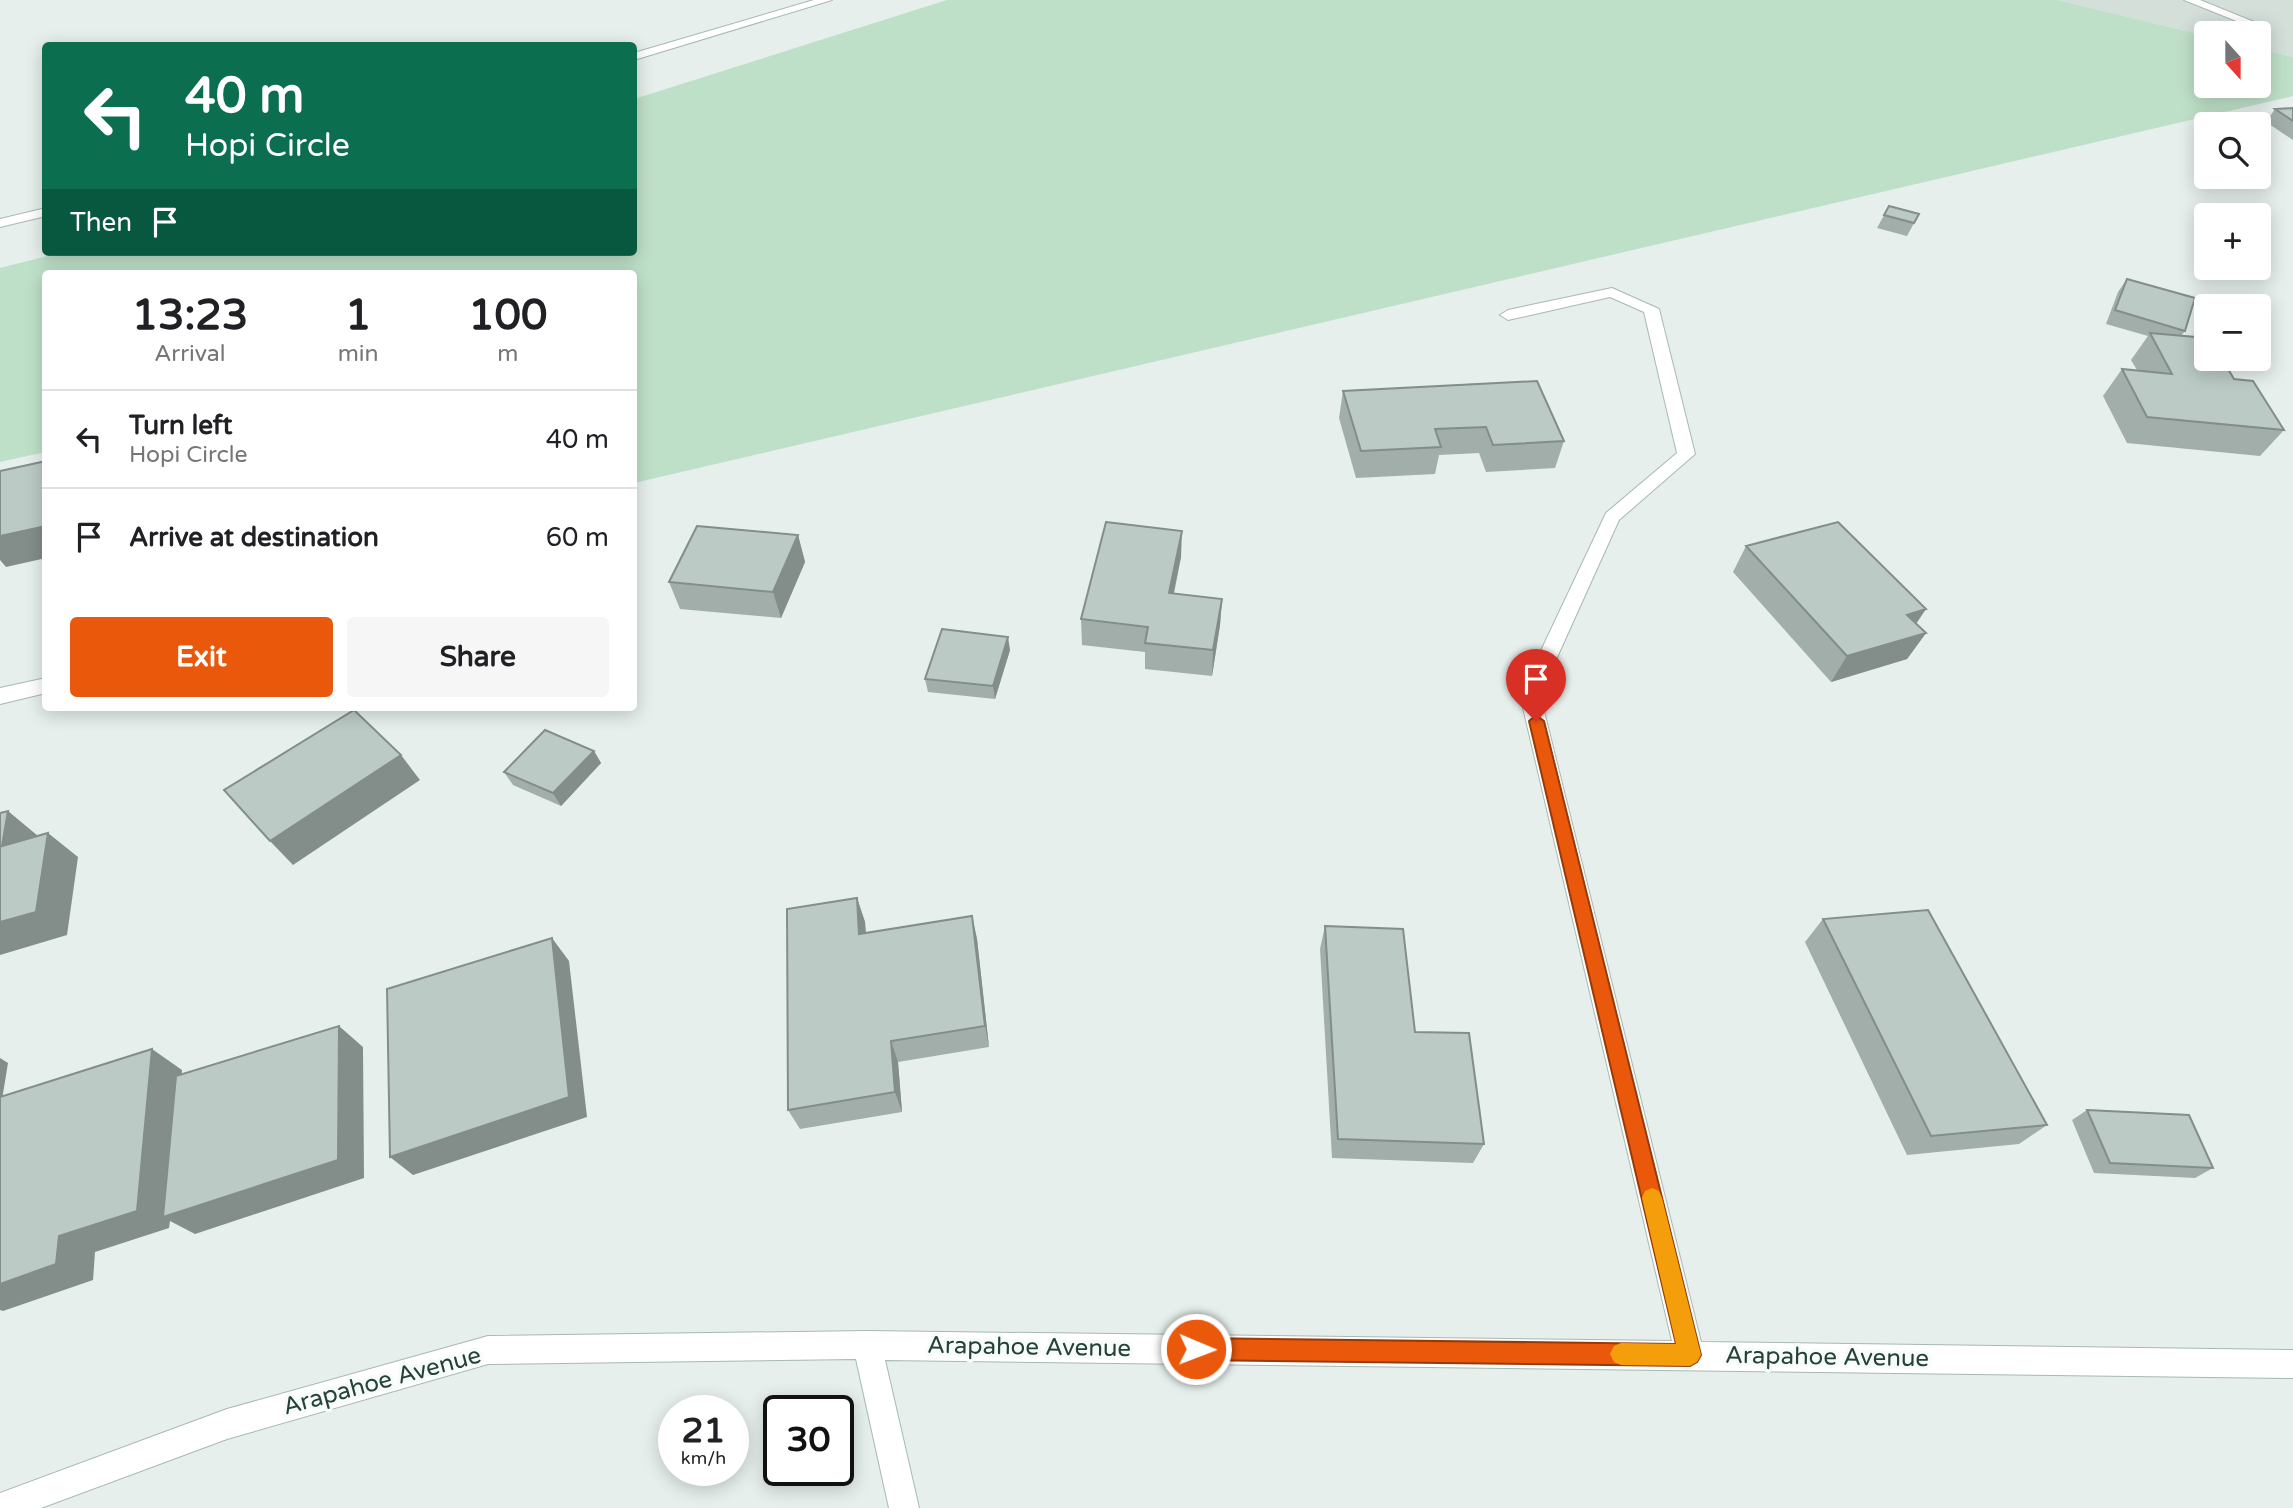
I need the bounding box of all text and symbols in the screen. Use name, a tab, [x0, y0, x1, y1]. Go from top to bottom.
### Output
north arrow	[2194, 21, 2272, 98]
map controls	[2194, 21, 2271, 371]
text: 40 m	[185, 67, 304, 126]
icon: left	[70, 70, 161, 161]
button: search	[2194, 112, 2271, 189]
text: Hopi Circle	[185, 127, 350, 165]
icon: arrive	[146, 203, 184, 241]
button: +	[2194, 203, 2271, 280]
text: Then	[70, 207, 132, 238]
text: 13:23	[132, 290, 248, 341]
text: 1	[345, 290, 371, 341]
text: 100	[468, 290, 547, 341]
button: −	[2194, 294, 2271, 371]
text: Arrival	[154, 340, 225, 368]
text: min	[338, 340, 379, 368]
text: m	[497, 340, 518, 368]
text: Turn left	[129, 410, 232, 441]
icon: left	[70, 420, 108, 458]
text: 40 m	[546, 424, 609, 455]
text: Hopi Circle	[129, 441, 247, 469]
icon: arrive	[70, 518, 108, 556]
text: Arrive at destination	[129, 522, 379, 553]
text: 60 m	[546, 522, 609, 553]
button: Exit	[70, 617, 333, 697]
button: Share	[347, 617, 609, 697]
pin	[1506, 649, 1566, 721]
icon: arrive	[1517, 660, 1555, 698]
position arrow	[1159, 1312, 1233, 1386]
street label: Arapahoe Avenue	[927, 1331, 1131, 1363]
street label: Arapahoe Avenue	[280, 1341, 484, 1421]
street label: Arapahoe Avenue	[1725, 1341, 1929, 1373]
speed limit sign: 30	[763, 1395, 854, 1486]
text: 21	[682, 1410, 725, 1452]
text: km/h	[681, 1447, 726, 1469]

